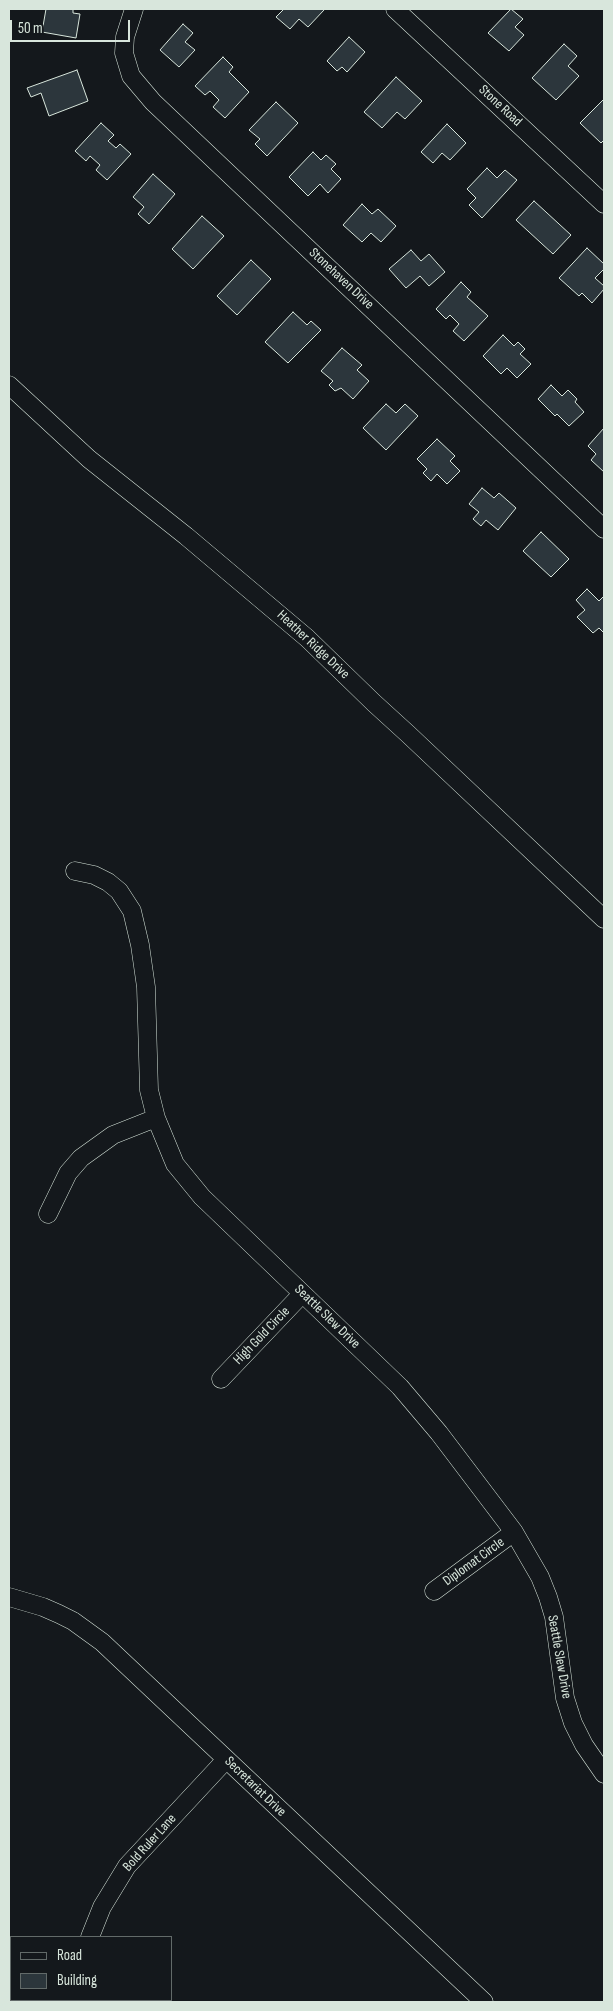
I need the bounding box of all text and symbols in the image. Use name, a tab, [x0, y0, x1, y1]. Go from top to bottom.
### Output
scale bar	[12, 10, 132, 42]
text: 50 m	[18, 19, 43, 38]
street label: Stone Road	[475, 82, 525, 130]
street label: Stonehaven Drive	[305, 245, 377, 313]
street label: Heather Ridge Drive	[273, 607, 353, 683]
street label: Seattle Slew Drive	[291, 1282, 363, 1352]
street label: High Gold Circle	[230, 1304, 294, 1368]
street label: Diplomat Circle	[440, 1534, 508, 1590]
street label: Seattle Slew Drive	[543, 1614, 575, 1700]
street label: Secretariat Drive	[221, 1754, 289, 1820]
street label: Bold Ruler Lane	[120, 1811, 180, 1875]
legend	[10, 1936, 172, 2001]
text: Road	[57, 1946, 82, 1965]
text: Building	[57, 1971, 97, 1990]

